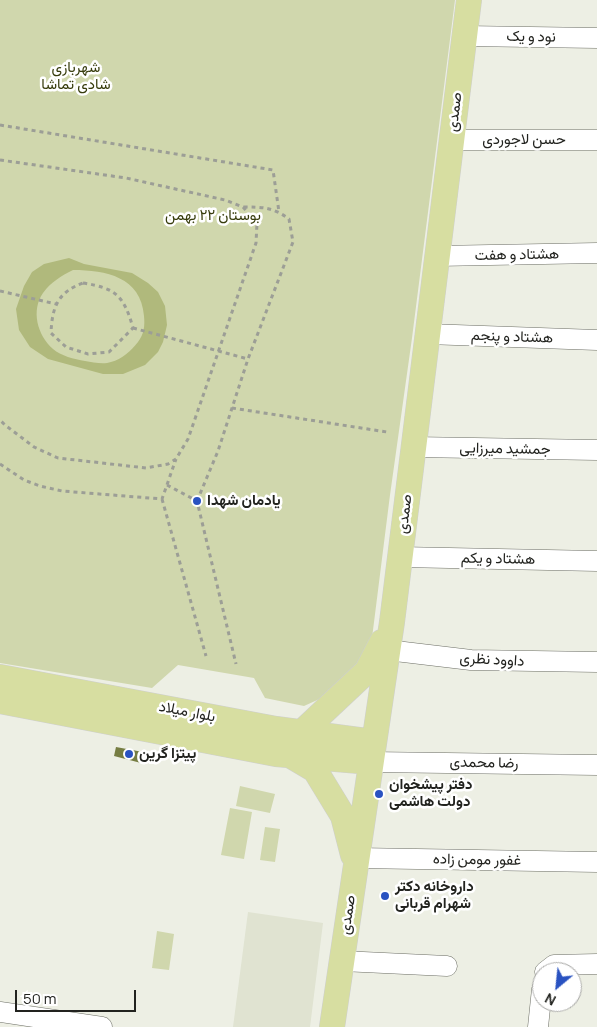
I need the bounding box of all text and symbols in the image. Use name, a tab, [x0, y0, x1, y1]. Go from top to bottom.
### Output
street label: نود و یک	[506, 28, 556, 46]
park label: شهربازی شادی تماشا	[41, 59, 111, 94]
street label: صمدی	[444, 91, 466, 133]
street label: حسن لاجوردی	[482, 131, 566, 149]
park label: بوستان ۲۲ بهمن	[165, 207, 261, 225]
street label: هشتاد و هفت	[475, 245, 559, 265]
street label: هشتاد و پنجم	[471, 327, 553, 347]
street label: جمشید میرزایی	[459, 439, 551, 459]
place label: یادمان شهدا	[207, 492, 281, 510]
street label: صمدی	[394, 493, 416, 535]
marker: یادمان شهدا	[191, 495, 203, 507]
street label: هشتاد و یکم	[461, 549, 535, 569]
street label: داوود نظری	[459, 649, 525, 671]
street label: بلوار میلاد	[157, 698, 217, 726]
place label: پیتزا گرین	[139, 745, 196, 763]
marker: پیتزا گرین	[123, 748, 135, 760]
street label: رضا محمدی	[449, 753, 519, 773]
place label: دفتر پیشخوان دولت هاشمی	[389, 776, 473, 811]
marker: دفتر پیشخوان دولت هاشمی	[373, 788, 385, 800]
street label: غفور مومن زاده	[433, 850, 521, 870]
place label: داروخانه دکتر شهرام قربانی	[395, 878, 474, 913]
marker: داروخانه دکتر شهرام قربانی	[379, 890, 391, 902]
street label: صمدی	[336, 894, 360, 936]
north arrow	[532, 962, 582, 1012]
scale bar	[18, 980, 139, 1012]
text: 50 m	[23, 988, 57, 1009]
text: N	[541, 989, 559, 1011]

